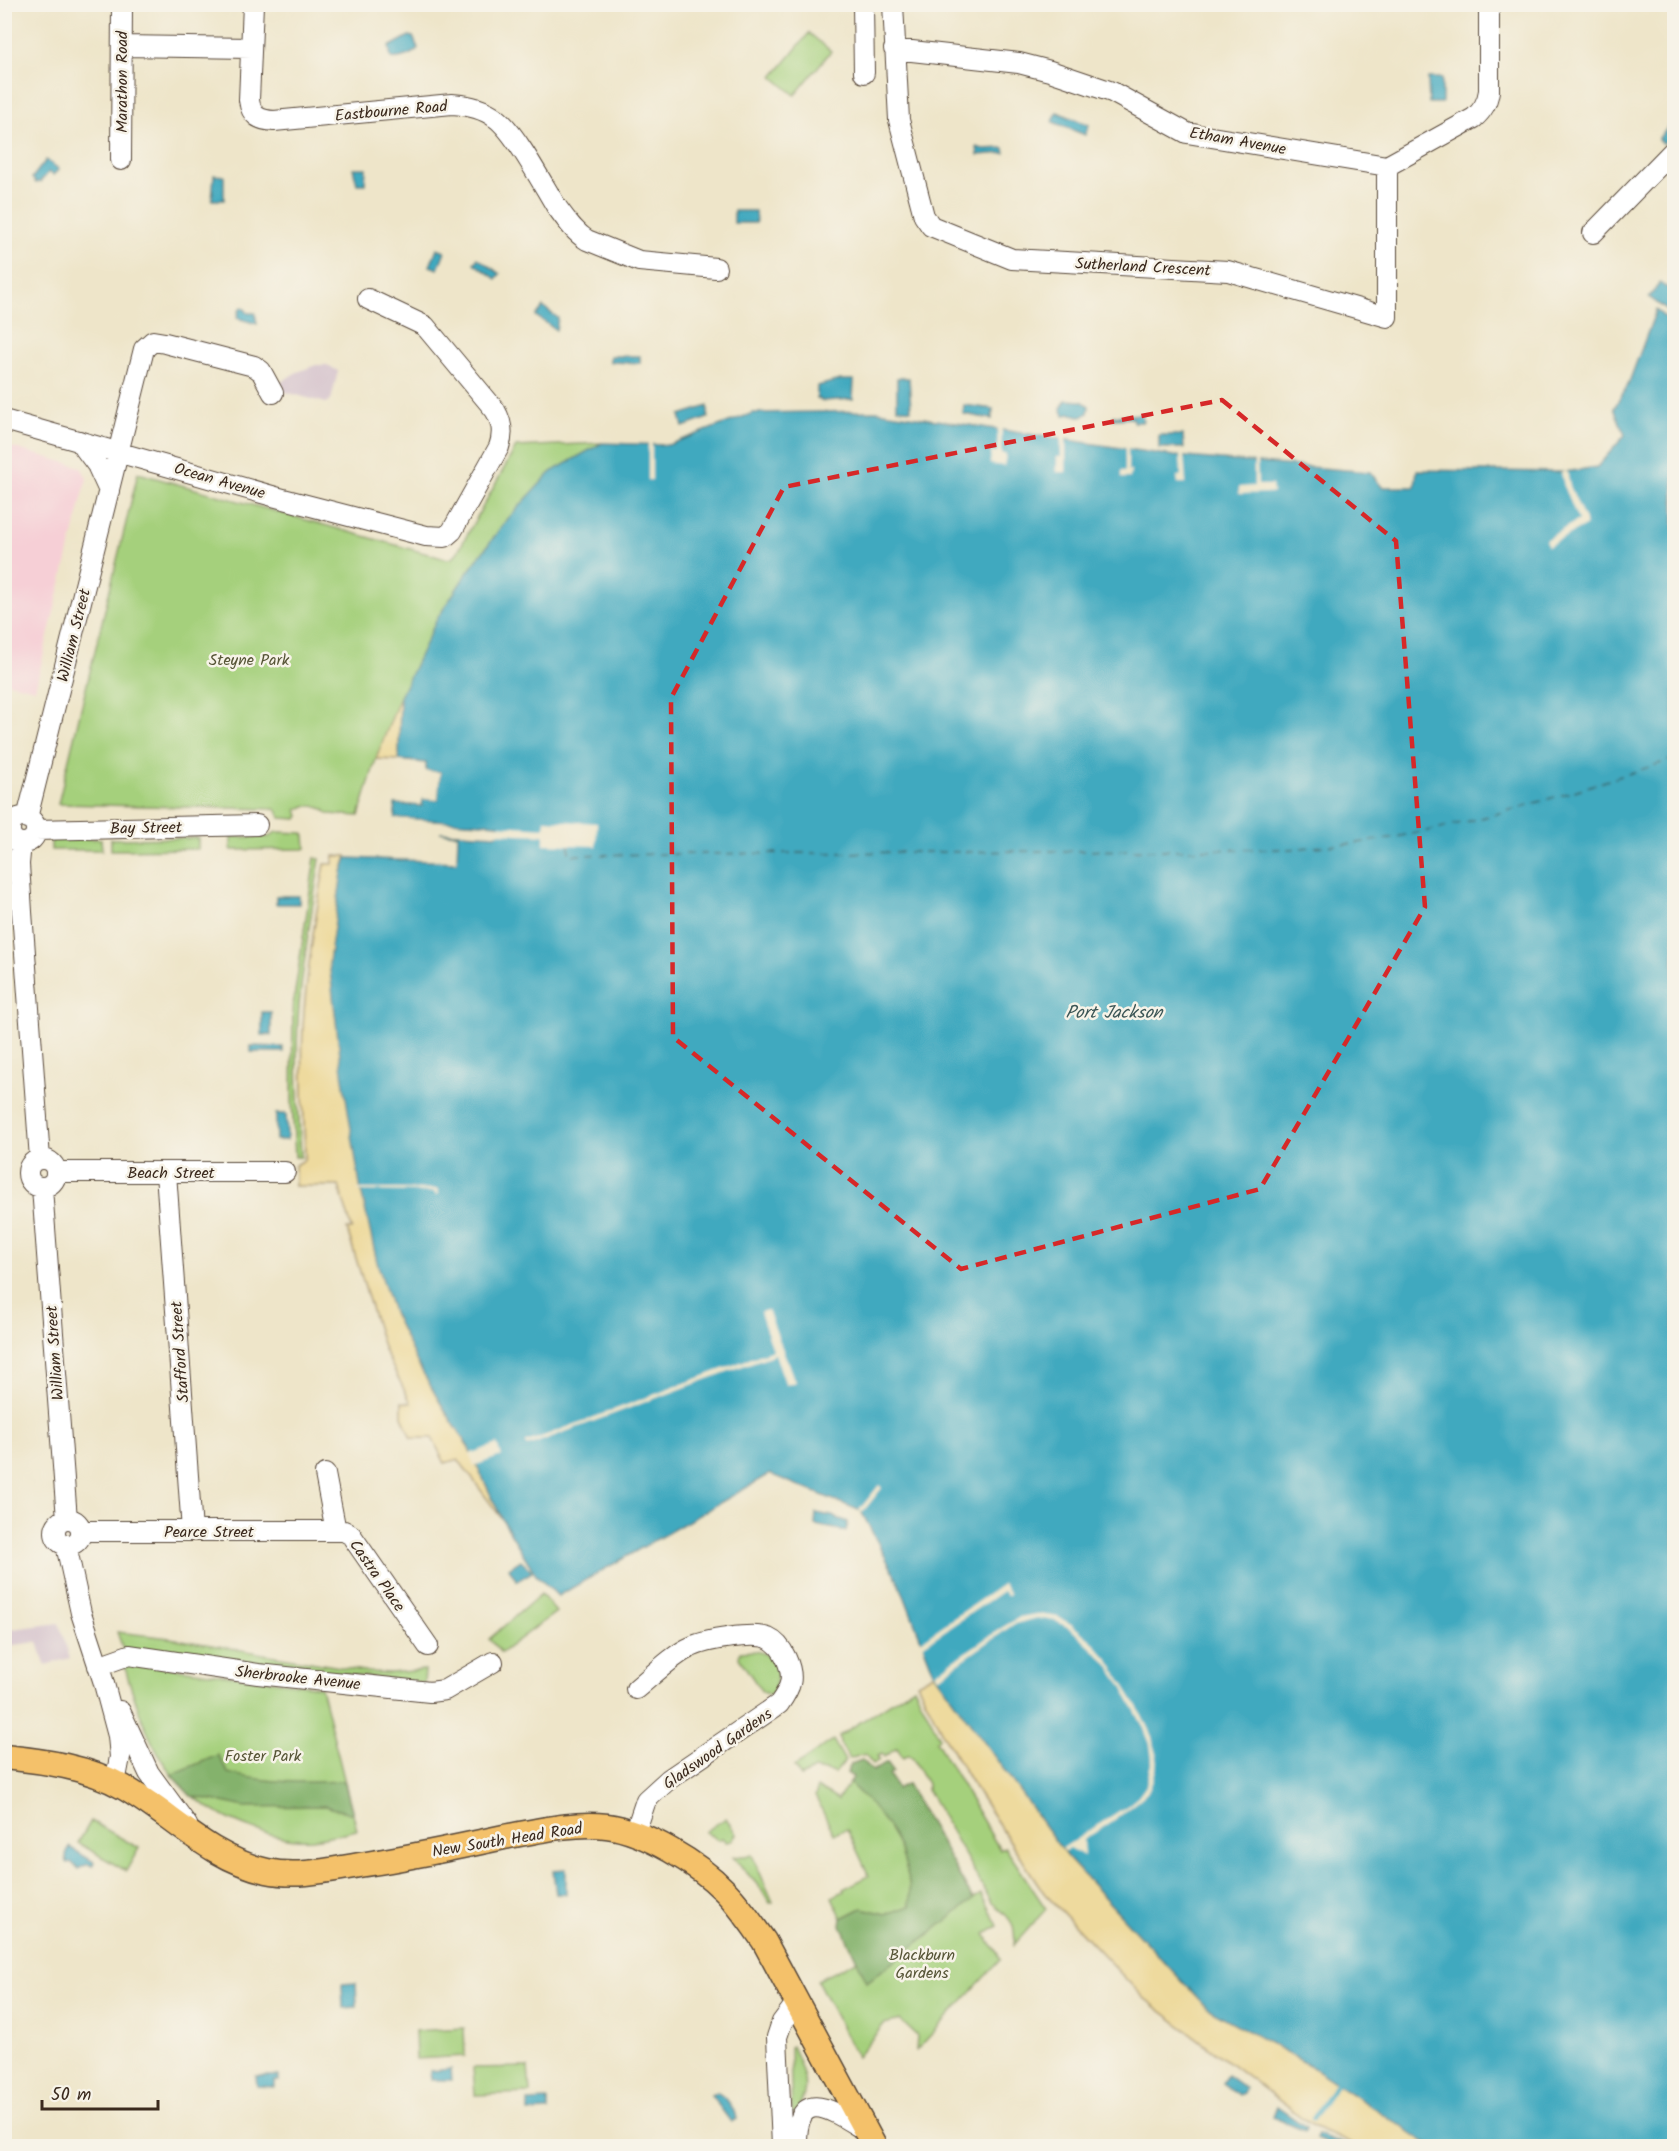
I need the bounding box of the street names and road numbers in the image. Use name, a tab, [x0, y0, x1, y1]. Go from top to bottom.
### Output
street label: Marathon Road	[110, 30, 135, 133]
street label: Eastbourne Road	[334, 94, 449, 129]
street label: Etham Avenue	[1187, 121, 1288, 162]
street label: Sutherland Crescent	[1074, 251, 1212, 284]
street label: Ocean Avenue	[171, 457, 268, 506]
street label: William Street	[51, 585, 98, 685]
street label: Bay Street	[110, 815, 183, 842]
street label: Beach Street	[127, 1161, 216, 1186]
street label: Stafford Street	[164, 1299, 197, 1404]
street label: William Street	[40, 1304, 71, 1401]
street label: Pearce Street	[164, 1520, 255, 1545]
street label: Castra Place	[343, 1534, 411, 1617]
street label: Sherbrooke Avenue	[234, 1659, 362, 1698]
street label: Gladswood Gardens	[658, 1702, 778, 1796]
street label: New South Head Road	[430, 1816, 585, 1865]

